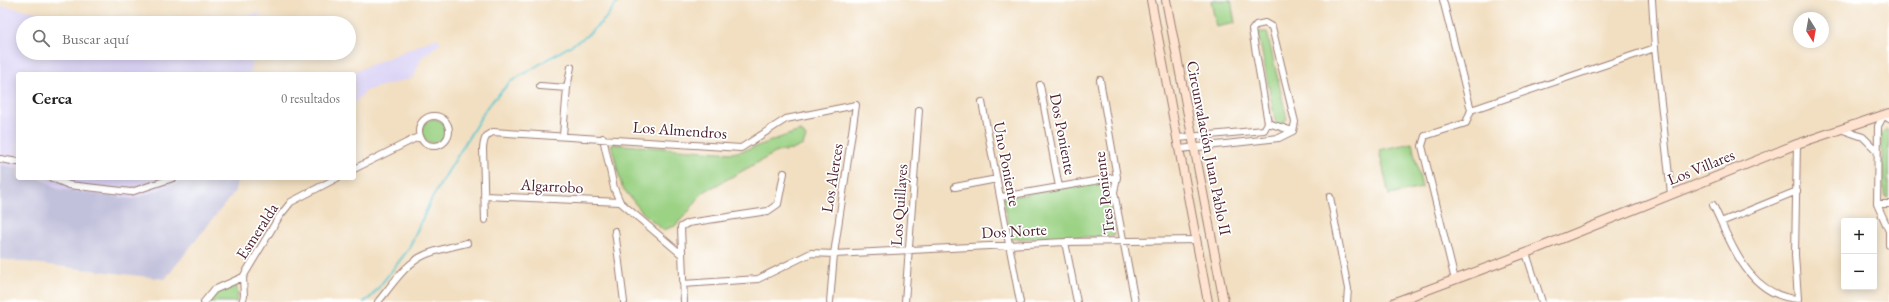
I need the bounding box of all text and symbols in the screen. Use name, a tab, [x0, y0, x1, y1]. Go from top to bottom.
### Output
north arrow	[1793, 12, 1829, 48]
search box	[16, 16, 356, 60]
icon: search	[30, 27, 52, 49]
text: Buscar aquí	[62, 29, 129, 48]
street label: Circunvalación Juan Pablo II	[1182, 59, 1236, 238]
text: Cerca	[32, 87, 72, 109]
text: 0 resultados	[281, 90, 340, 107]
street label: Dos Poniente	[1045, 91, 1081, 177]
street label: Los Almendros	[632, 116, 728, 144]
street label: Uno Poniente	[989, 120, 1025, 208]
street label: Los Alerces	[816, 142, 848, 214]
street label: Los Villares	[1664, 144, 1738, 190]
street label: Tres Poniente	[1088, 150, 1120, 236]
street label: Los Quillayes	[886, 163, 912, 247]
street label: Algarrobo	[519, 174, 584, 198]
street label: Esmeralda	[231, 198, 283, 263]
map controls	[1841, 218, 1877, 290]
button: +	[1841, 218, 1877, 254]
street label: Dos Norte	[981, 219, 1047, 243]
button: −	[1841, 254, 1877, 290]

